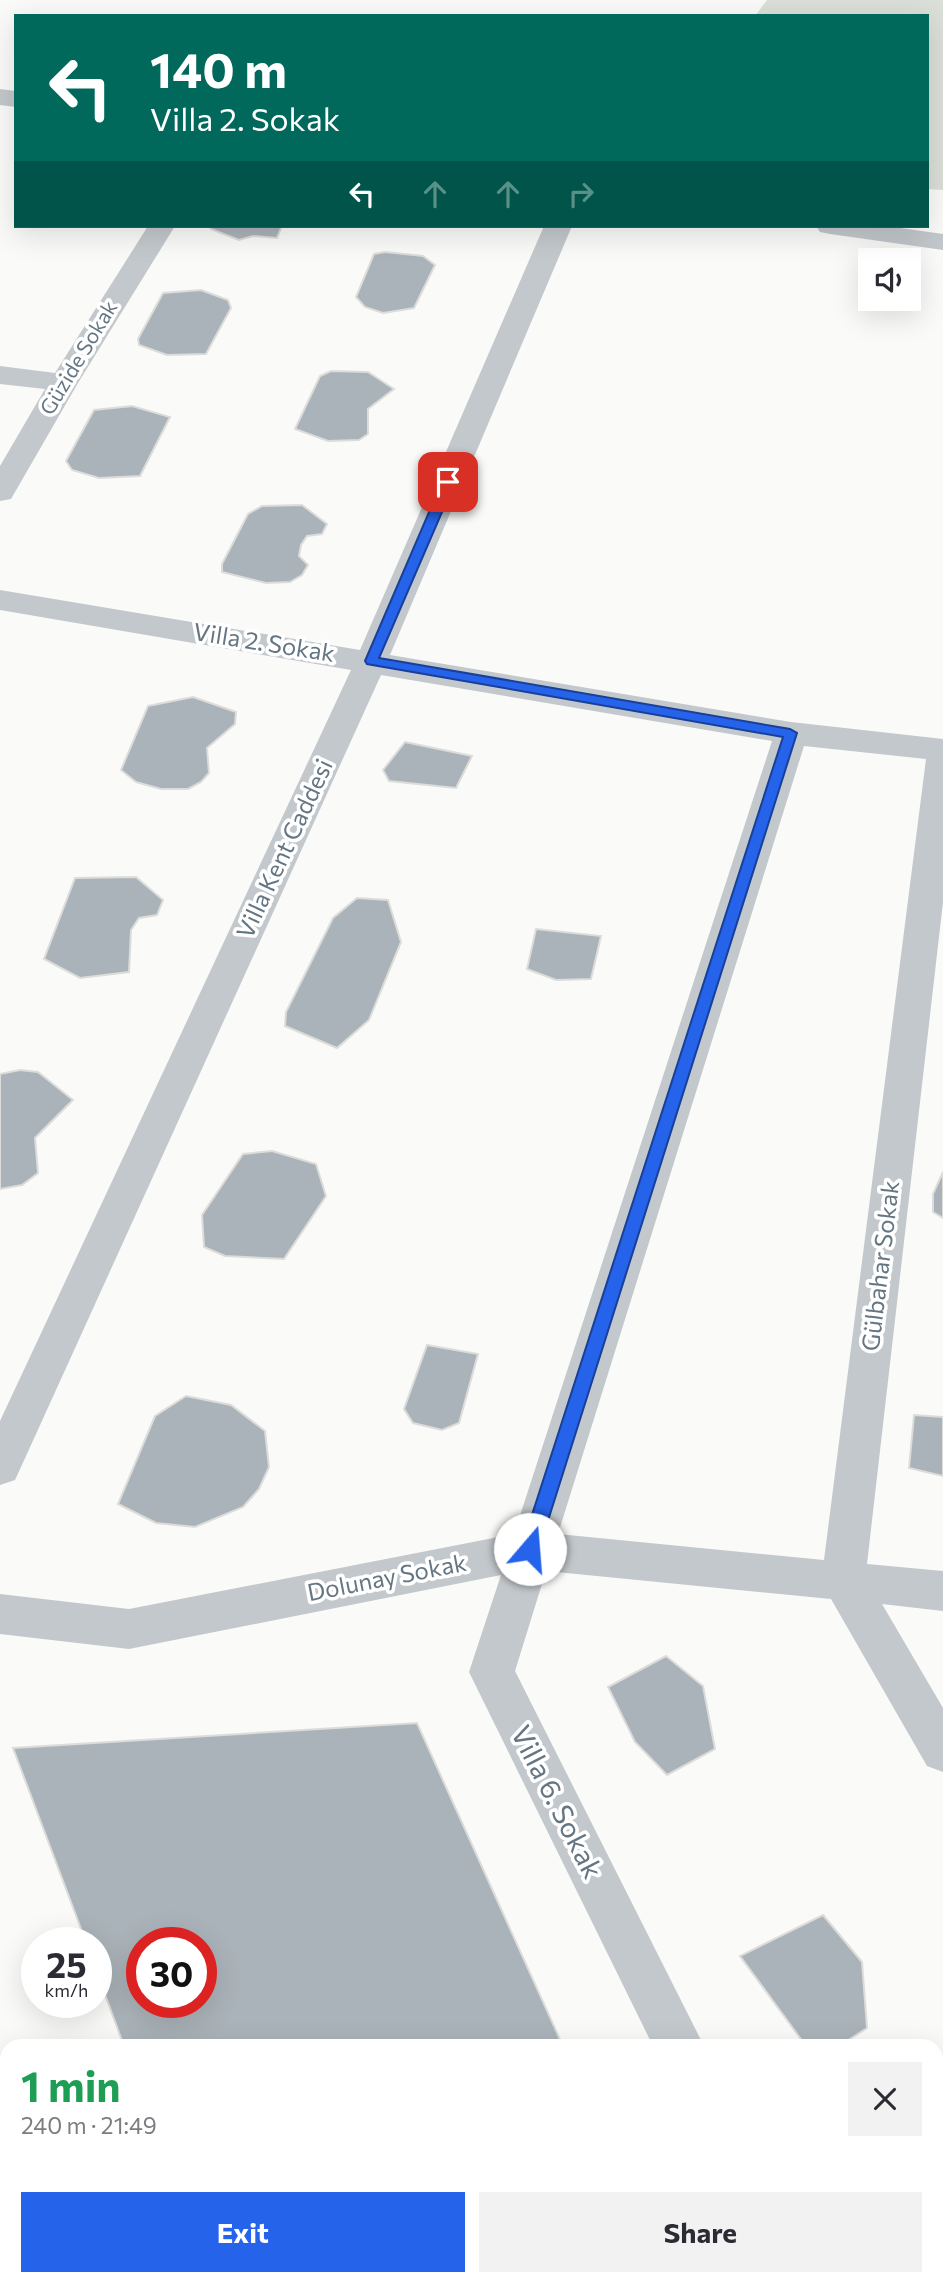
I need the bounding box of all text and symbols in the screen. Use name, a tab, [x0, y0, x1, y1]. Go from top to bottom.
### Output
text: 140 m	[150, 38, 287, 98]
icon: left	[35, 42, 126, 133]
text: Villa 2. Sokak	[150, 98, 340, 138]
icon: left	[343, 175, 381, 213]
icon: ahead	[416, 175, 454, 213]
icon: ahead	[489, 175, 527, 213]
icon: right	[562, 175, 600, 213]
map controls	[858, 248, 921, 311]
button: sound	[858, 248, 921, 311]
street label: Güzide Sokak	[34, 296, 122, 419]
pin	[418, 452, 478, 512]
icon: arrive	[429, 463, 467, 501]
street label: Villa 2. Sokak	[192, 616, 337, 667]
street label: Villa Kent Caddesi	[229, 754, 338, 943]
street label: Gülbahar Sokak	[855, 1179, 904, 1353]
position arrow	[493, 1512, 567, 1586]
street label: Dolunay Sokak	[305, 1547, 469, 1606]
street label: Villa 6. Sokak	[505, 1719, 611, 1884]
speed limit sign: 30	[126, 1927, 217, 2018]
text: 25	[46, 1942, 87, 1985]
text: km/h	[45, 1979, 88, 2001]
text: 1 min	[21, 2059, 121, 2111]
button: close	[848, 2062, 922, 2136]
text: 240 m · 21:49	[21, 2111, 157, 2139]
button: Exit	[21, 2192, 465, 2272]
button: Share	[479, 2192, 922, 2272]

